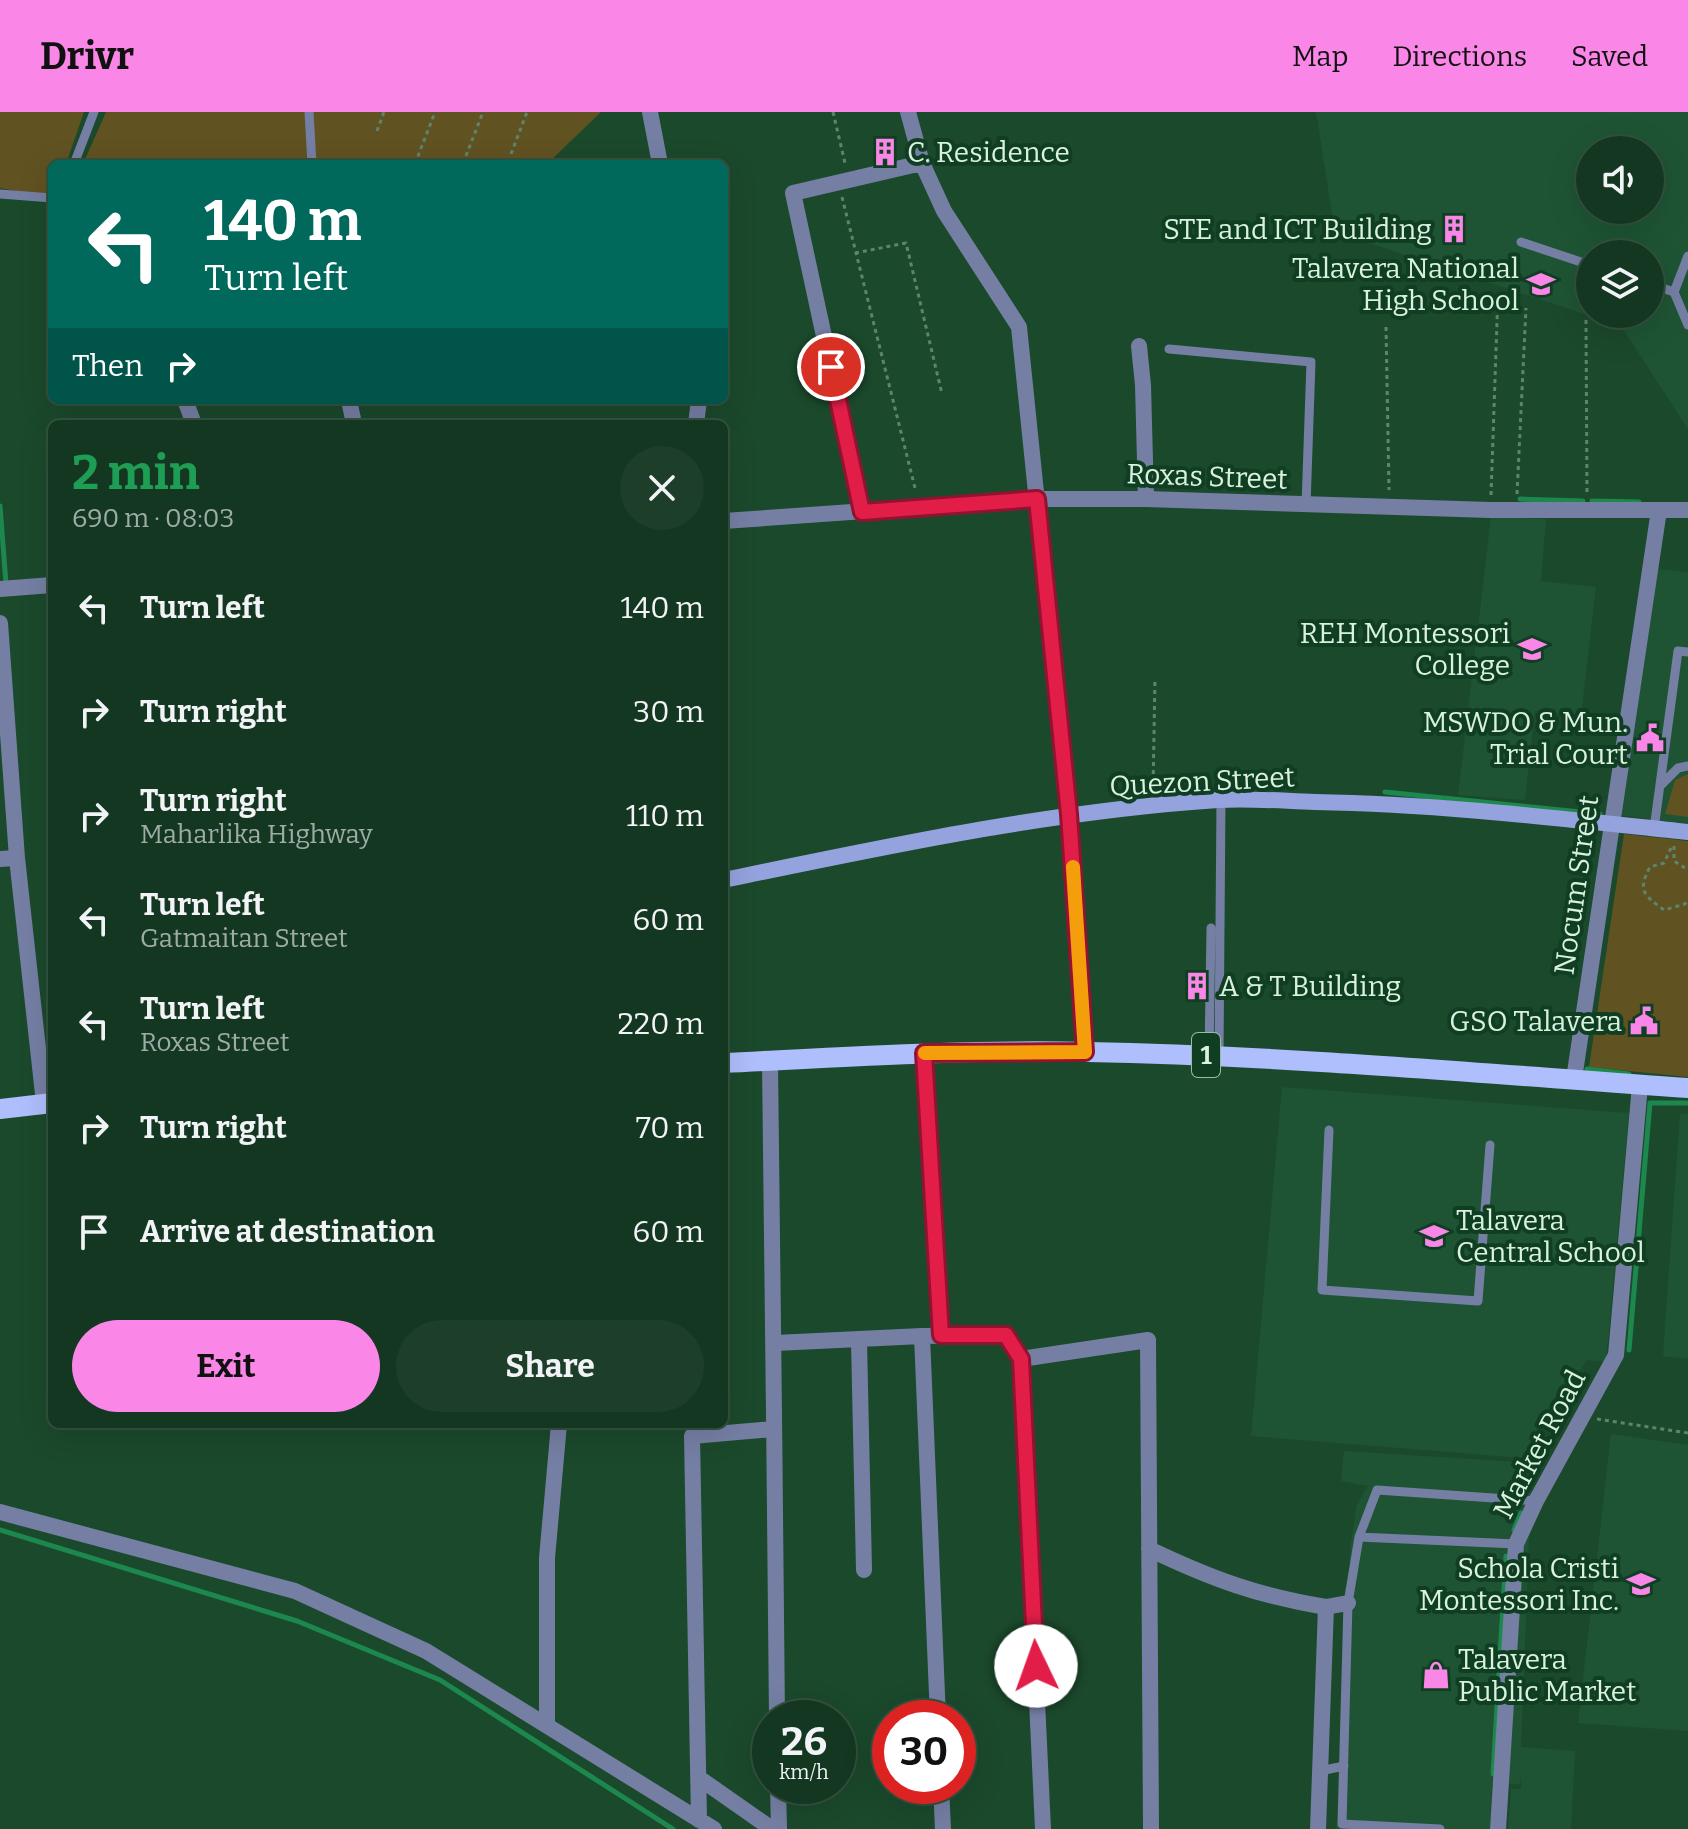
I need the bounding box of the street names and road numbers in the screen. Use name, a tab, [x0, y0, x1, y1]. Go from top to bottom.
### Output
street label: Roxas Street	[1126, 457, 1288, 496]
street label: Quezon Street	[1109, 760, 1295, 803]
street label: Nocum Street	[1548, 793, 1605, 977]
road number: 1	[1192, 1033, 1220, 1077]
street label: Market Road	[1487, 1364, 1592, 1524]

